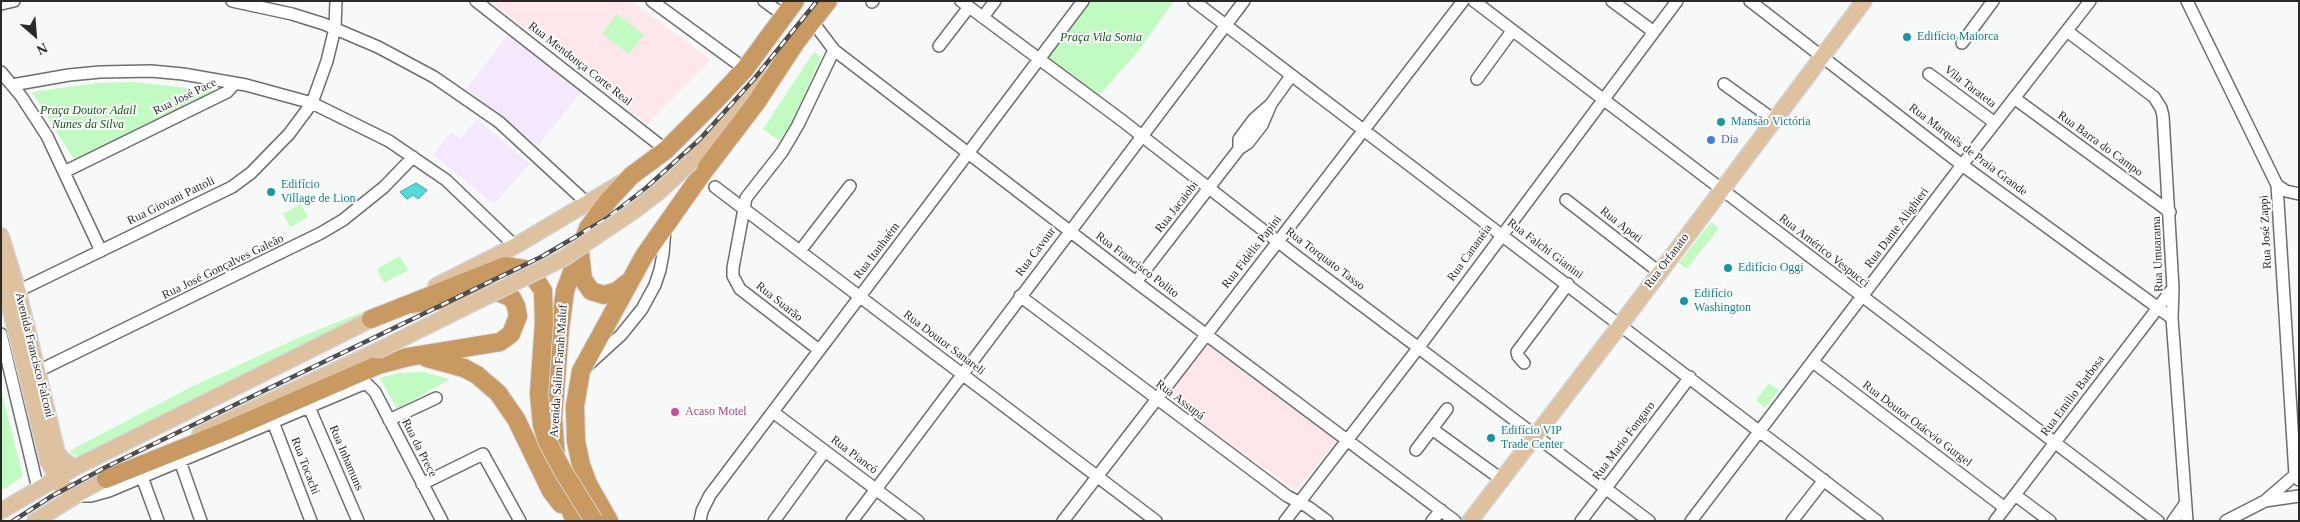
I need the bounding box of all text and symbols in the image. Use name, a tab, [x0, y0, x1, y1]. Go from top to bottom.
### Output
north arrow	[10, 10, 60, 60]
street label: Rua Mendonça Corte Real	[525, 19, 635, 109]
place label: Edifício Maiorca	[1917, 30, 1999, 44]
park label: Praça Vila Sonia	[1060, 31, 1142, 45]
marker: Edifício Maiorca	[1901, 31, 1913, 43]
text: N	[34, 40, 50, 58]
street label: Vila Tarateta	[1941, 63, 1999, 111]
street label: Rua José Pace	[151, 75, 219, 119]
street label: Rua Marquês de Praia Grande	[1906, 101, 2030, 199]
park label: Praça Doutor Adail Nunes da Silva	[40, 104, 136, 132]
street label: Rua Barra do Campo	[2055, 108, 2145, 180]
place label: Mansão Victória	[1731, 115, 1811, 129]
marker: Mansão Victória	[1715, 116, 1727, 128]
place label: Dia	[1721, 133, 1738, 147]
marker: Dia	[1705, 134, 1717, 146]
street label: Rua Giovani Pattoli	[125, 174, 217, 228]
place label: Edifício Village de Lion	[281, 178, 356, 206]
street label: Rua Jacaiobi	[1152, 178, 1202, 236]
street label: Rua Dante Alighieri	[1862, 185, 1932, 271]
marker: Edifício Village de Lion	[265, 186, 277, 198]
street label: Rua José Zappi	[2257, 195, 2275, 269]
street label: Rua Apoti	[1597, 204, 1645, 246]
street label: Rua Américo Vespucci	[1776, 211, 1872, 291]
street label: Rua Fidélis Papini	[1219, 213, 1285, 291]
street label: Rua Falchi Gianini	[1504, 216, 1586, 282]
street label: Rua Umuarama	[2149, 216, 2167, 292]
street label: Rua Itanhaém	[851, 220, 903, 282]
street label: Rua Cananéia	[1444, 222, 1496, 284]
street label: Rua Torquato Tasso	[1282, 224, 1368, 294]
street label: Rua Cavour	[1013, 225, 1059, 279]
street label: Rua Francisco Polito	[1092, 229, 1182, 301]
street label: Rua José Gonçalves Galeão	[160, 231, 286, 303]
street label: Rua Orfanato	[1642, 231, 1692, 291]
place label: Edifício Oggi	[1738, 261, 1804, 275]
marker: Edifício Oggi	[1722, 262, 1734, 274]
street label: Rua Suarão	[753, 279, 805, 325]
place label: Edifício Washington	[1694, 287, 1751, 315]
street label: Avenida Francisco Falconi	[11, 291, 57, 419]
marker: Edifício Washington	[1678, 295, 1690, 307]
street label: Avenida Salim Farah Maluf	[547, 304, 571, 438]
street label: Rua Doutor Sanareli	[900, 308, 988, 378]
street label: Rua Emilio Barbosa	[2038, 353, 2108, 439]
street label: Rua Assupá	[1153, 377, 1207, 423]
street label: Rua Doutor Otácvio Gurgel	[1859, 378, 1975, 470]
street label: Rua Mario Fongaro	[1590, 399, 1658, 483]
place label: Acaso Motel	[685, 405, 747, 419]
marker: Acaso Motel	[669, 406, 681, 418]
street label: Rua da Prece	[398, 417, 440, 479]
street label: Rua Inhamuns	[326, 423, 366, 493]
place label: Edifício VIP Trade Center	[1501, 424, 1564, 452]
marker: Edifício VIP Trade Center	[1485, 432, 1497, 444]
street label: Rua Piancó	[828, 433, 880, 477]
street label: Rua Tocachi	[288, 435, 322, 497]

